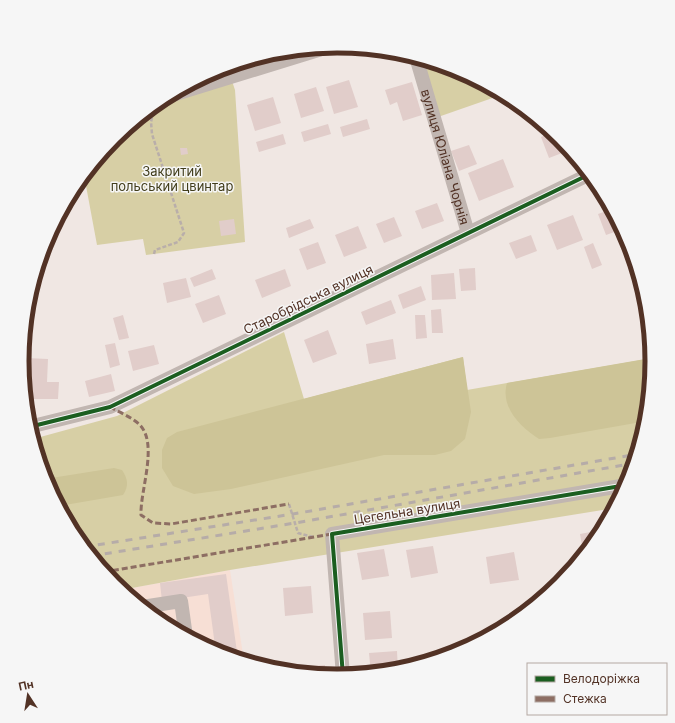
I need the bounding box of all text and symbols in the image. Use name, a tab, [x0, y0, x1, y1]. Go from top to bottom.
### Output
street label: вулиця Юліана Чорнія	[418, 87, 473, 226]
park label: Закритий польський цвинтар	[111, 163, 233, 194]
street label: Старобрідська вулиця	[240, 261, 376, 337]
street label: Цегельна вулиця	[353, 495, 461, 527]
legend	[527, 663, 667, 715]
text: Велодоріжка	[563, 671, 640, 686]
north arrow	[8, 675, 48, 715]
text: Пн	[17, 677, 35, 694]
text: Стежка	[563, 691, 607, 706]

